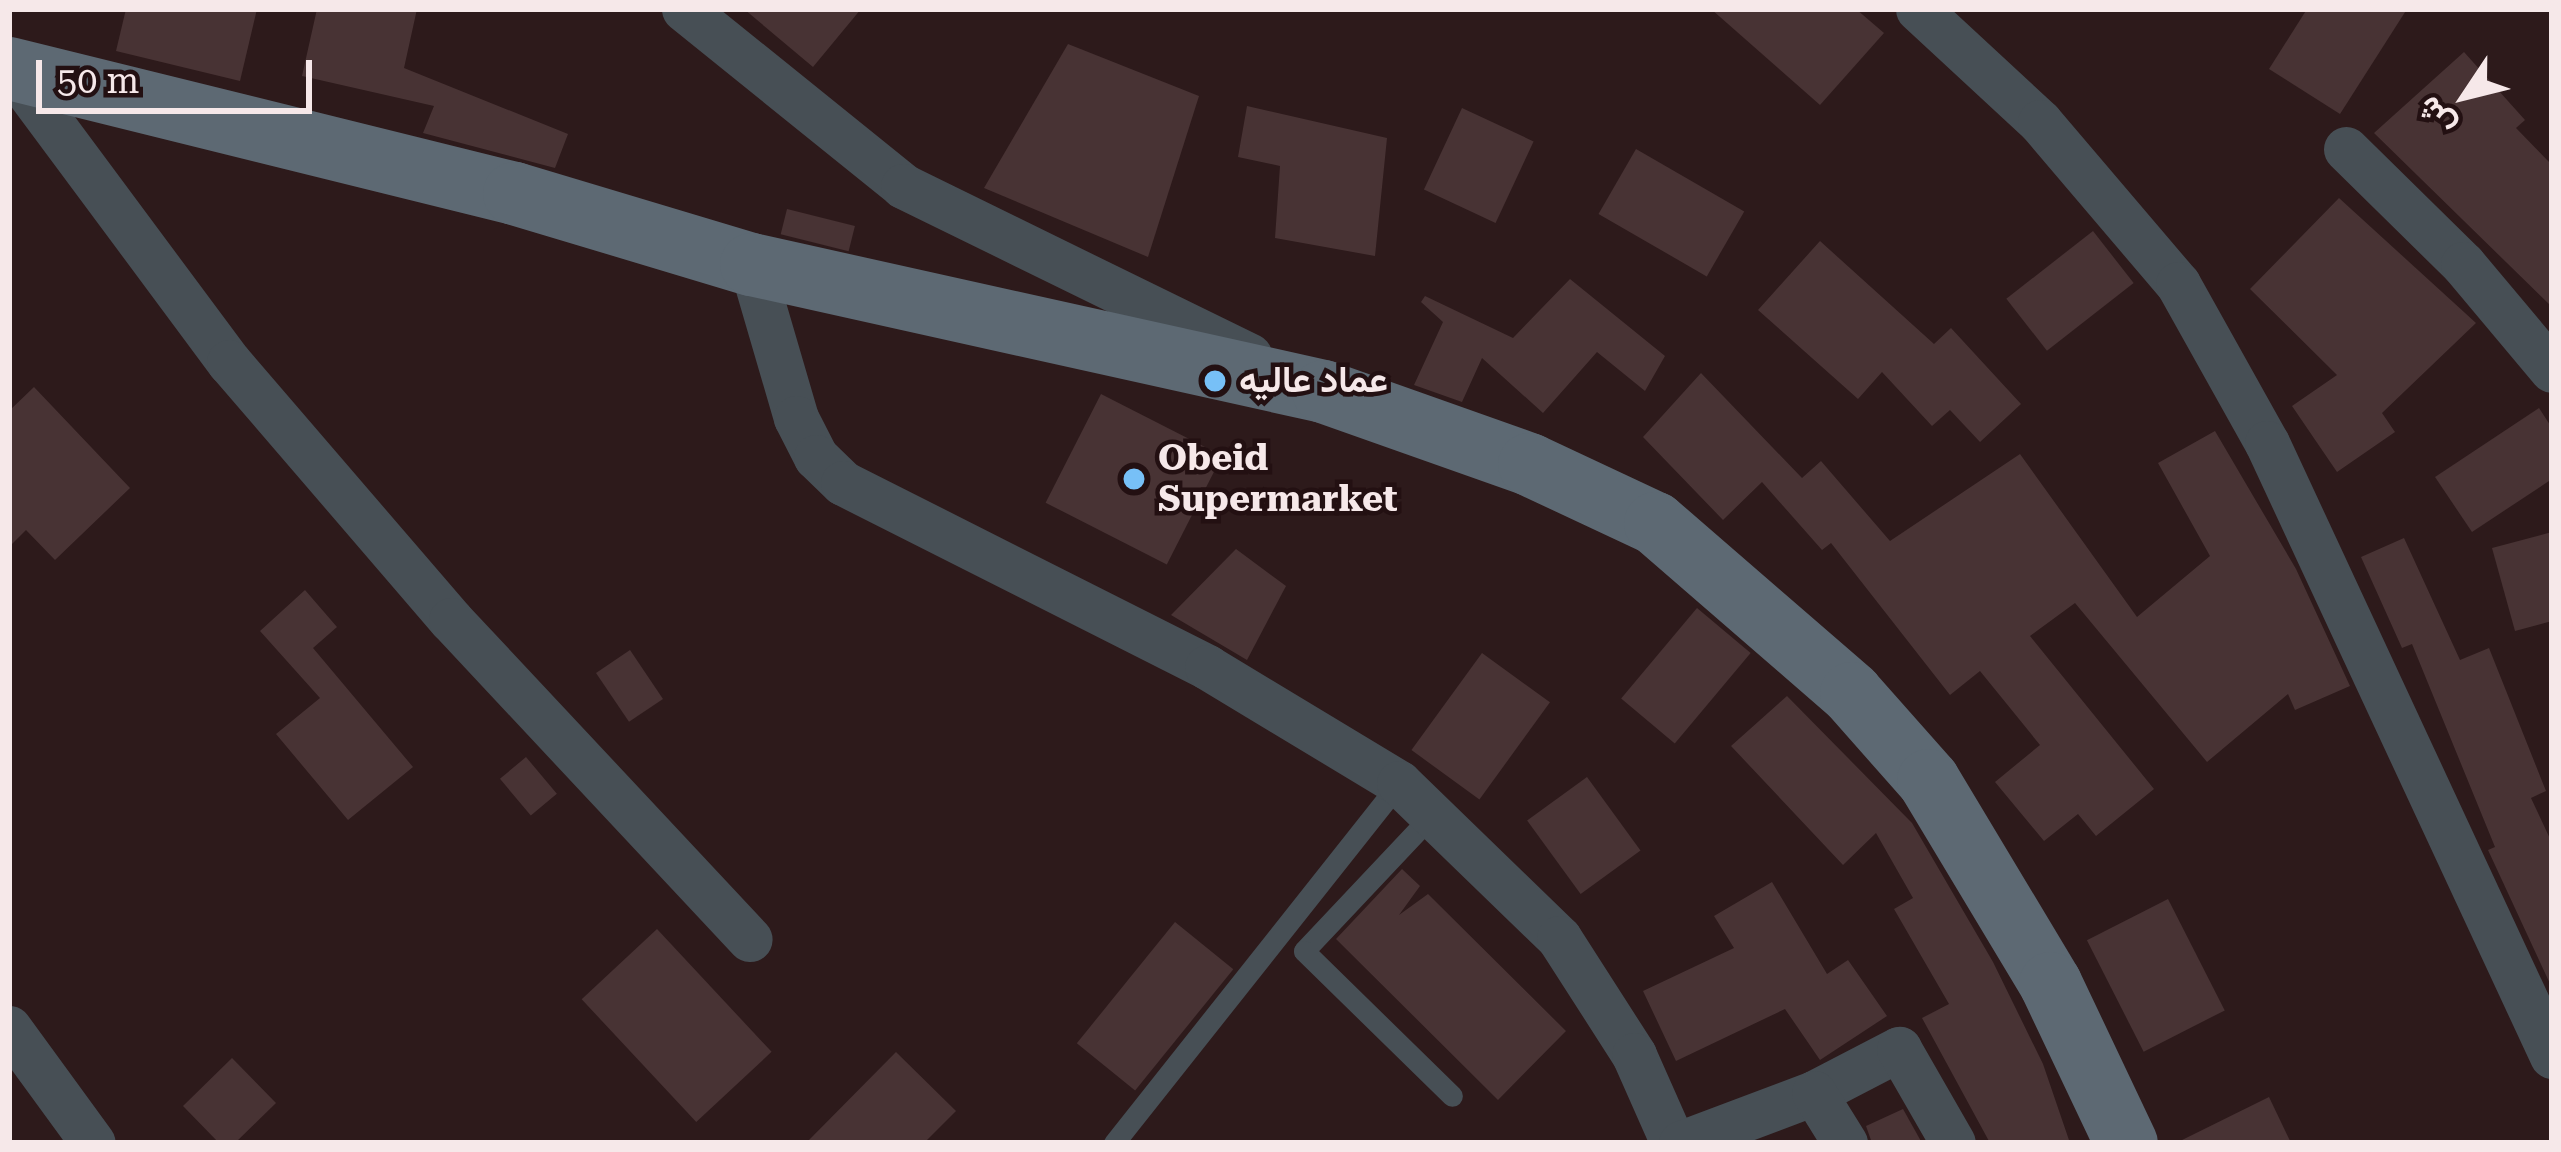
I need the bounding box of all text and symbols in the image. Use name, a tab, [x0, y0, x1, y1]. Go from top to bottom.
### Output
scale bar	[42, 36, 318, 110]
north arrow	[2405, 36, 2525, 156]
text: 50 m	[57, 60, 139, 102]
text: ش	[2408, 90, 2462, 144]
place label: عماد عاليه	[1239, 359, 1388, 403]
marker: عماد عاليه	[1202, 368, 1228, 394]
place label: Obeid Supermarket	[1158, 436, 1398, 521]
marker: Obeid Supermarket	[1121, 466, 1147, 492]

